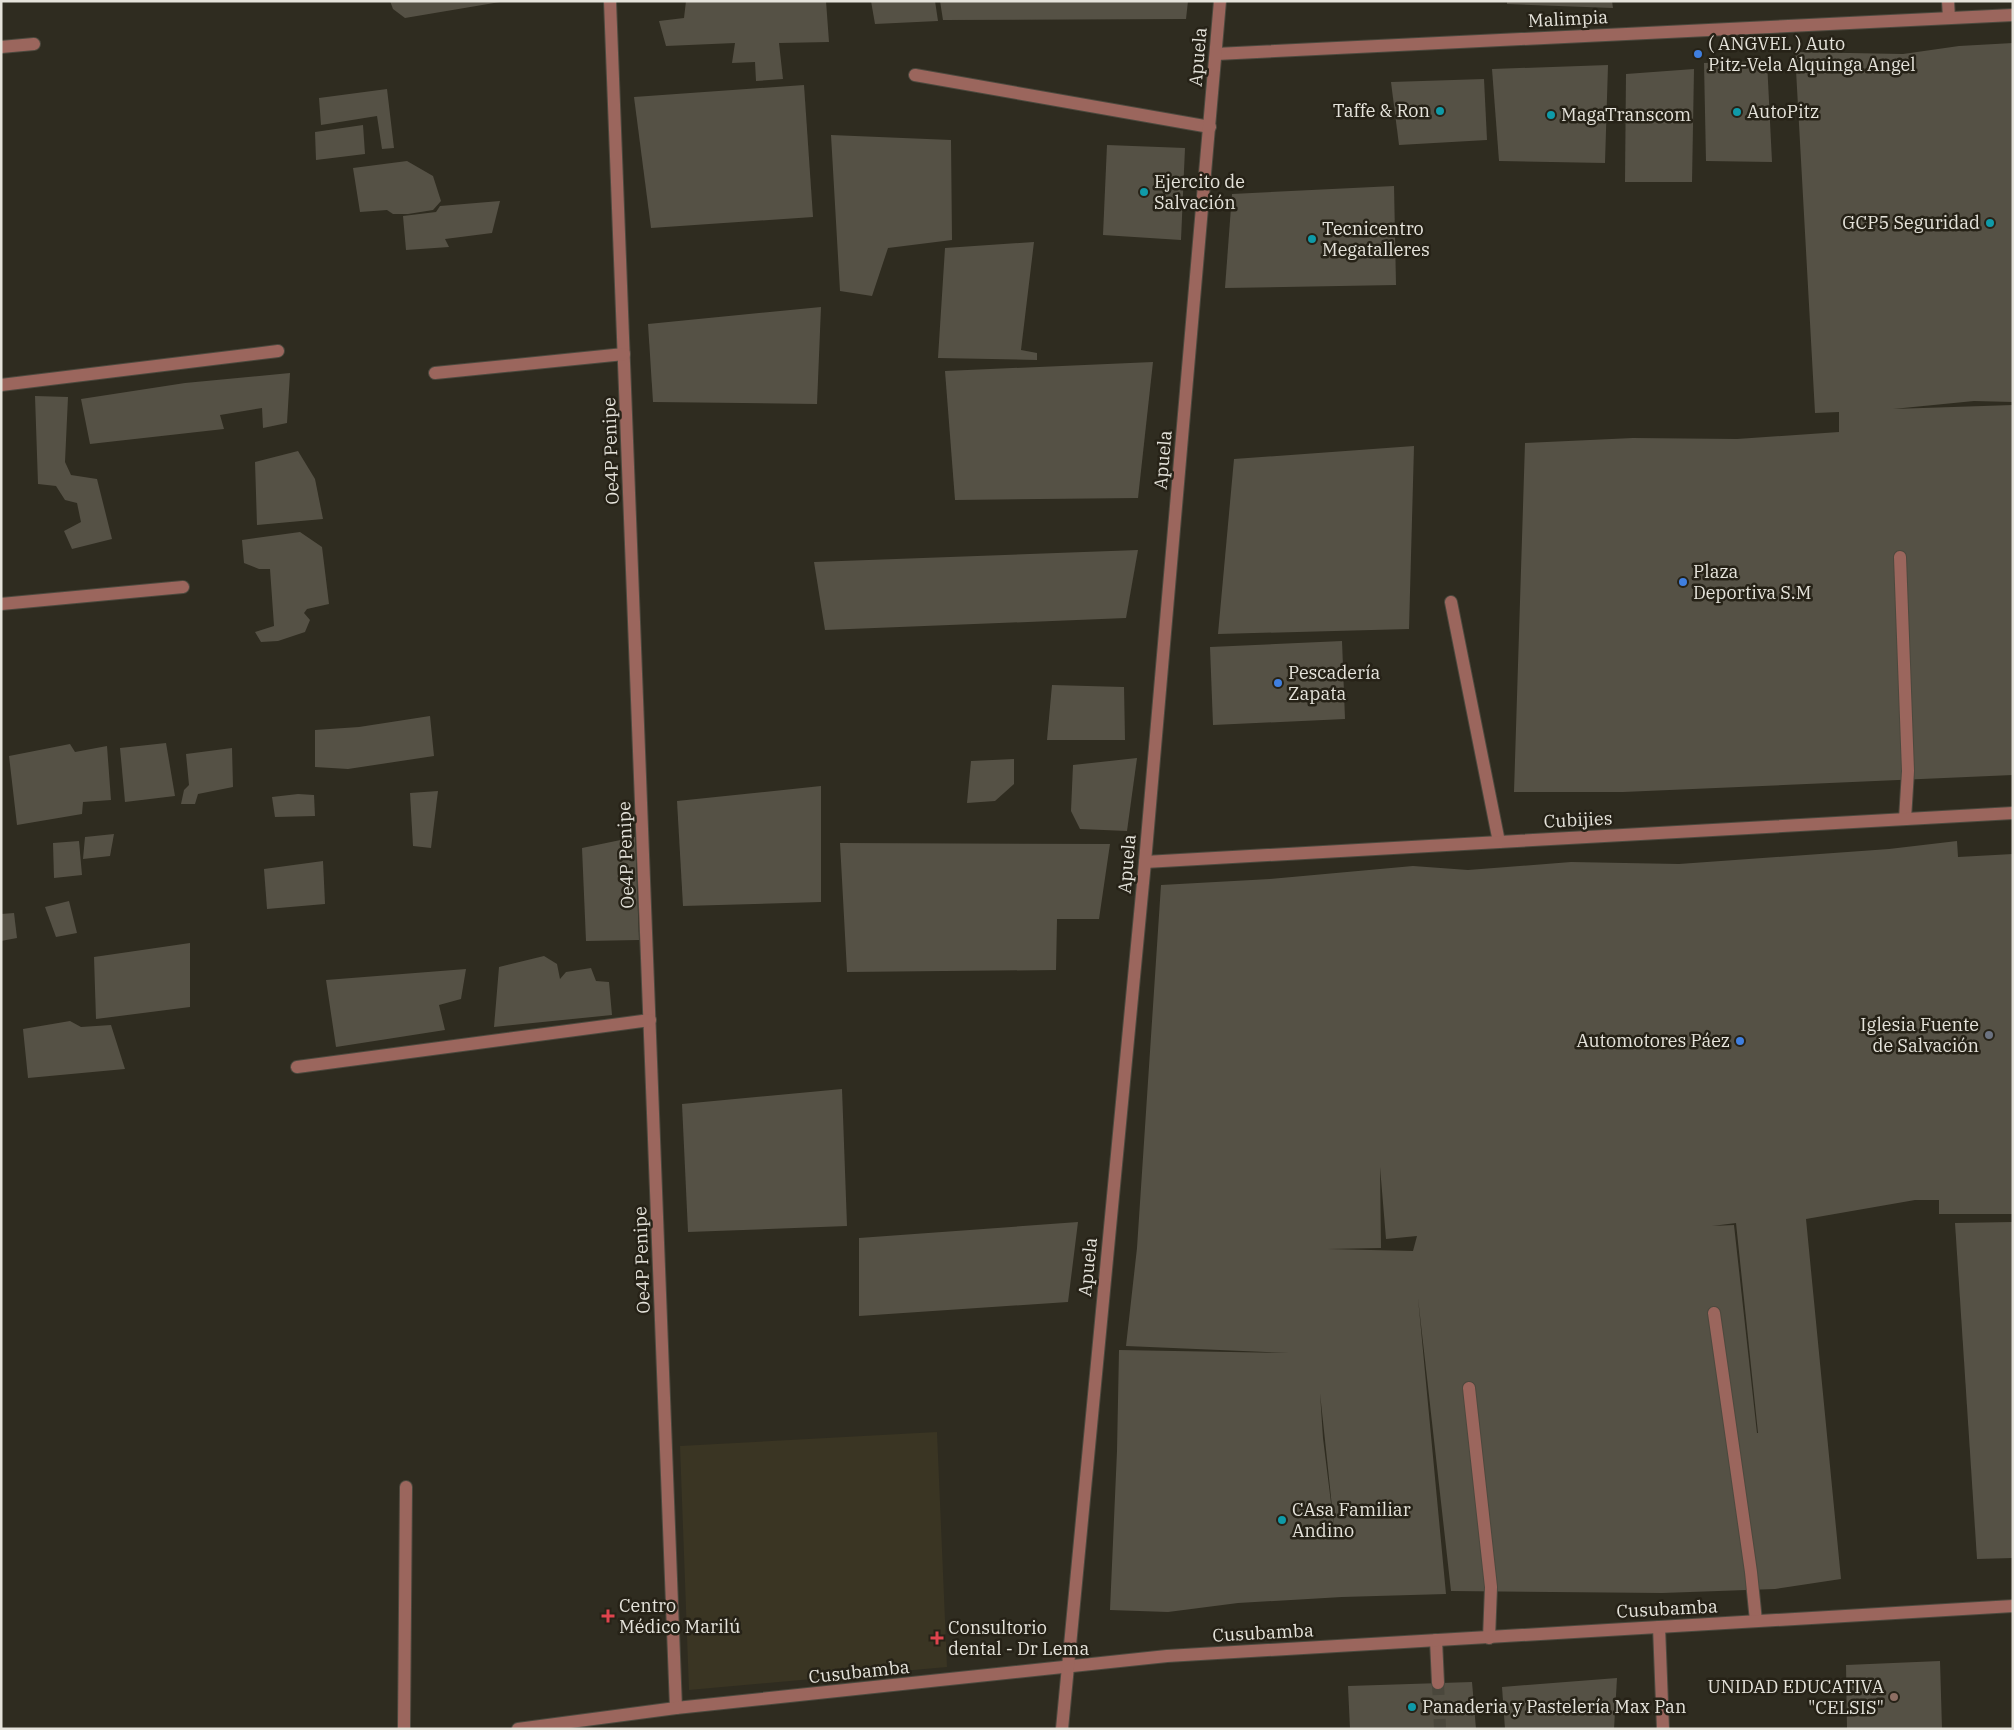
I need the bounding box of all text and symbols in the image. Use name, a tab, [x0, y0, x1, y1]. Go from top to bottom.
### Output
street label: Malimpia	[1527, 5, 1609, 32]
street label: Apuela	[1183, 26, 1212, 87]
place label: ( ANGVEL ) Auto Pitz-Vela Alquinga Angel	[1708, 32, 1916, 76]
marker: ( ANGVEL ) Auto Pitz-Vela Alquinga Angel	[1692, 48, 1704, 60]
place label: Taffe & Ron	[1333, 99, 1430, 122]
place label: AutoPitz	[1747, 100, 1819, 123]
place label: MagaTranscom	[1561, 103, 1691, 126]
marker: Taffe & Ron	[1434, 105, 1446, 117]
marker: AutoPitz	[1731, 106, 1743, 118]
marker: MagaTranscom	[1545, 109, 1557, 121]
place label: Ejercito de Salvación	[1154, 170, 1245, 214]
marker: Ejercito de Salvación	[1138, 186, 1150, 198]
place label: GCP5 Seguridad	[1842, 211, 1980, 234]
place label: Tecnicentro Megatalleres	[1322, 217, 1430, 261]
marker: GCP5 Seguridad	[1984, 217, 1996, 229]
marker: Tecnicentro Megatalleres	[1306, 233, 1318, 245]
street label: Oe4P Penipe	[597, 397, 624, 505]
street label: Apuela	[1148, 429, 1177, 490]
place label: Plaza Deportiva S.M	[1693, 560, 1811, 604]
marker: Plaza Deportiva S.M	[1677, 576, 1689, 588]
place label: Pescadería Zapata	[1288, 661, 1381, 705]
marker: Pescadería Zapata	[1272, 677, 1284, 689]
street label: Oe4P Penipe	[612, 801, 639, 909]
street label: Cubijies	[1543, 806, 1613, 833]
street label: Apuela	[1112, 833, 1141, 894]
place label: Iglesia Fuente de Salvación	[1860, 1013, 1979, 1057]
place label: Automotores Páez	[1576, 1029, 1730, 1052]
marker: Iglesia Fuente de Salvación	[1983, 1029, 1995, 1041]
marker: Automotores Páez	[1734, 1035, 1746, 1047]
street label: Oe4P Penipe	[628, 1206, 655, 1314]
street label: Apuela	[1073, 1236, 1102, 1298]
place label: CAsa Familiar Andino	[1292, 1498, 1411, 1542]
marker: CAsa Familiar Andino	[1276, 1514, 1288, 1526]
place label: Centro Médico Marilú	[619, 1594, 740, 1638]
street label: Cusubamba	[1616, 1594, 1718, 1623]
marker: Centro Médico Marilú	[601, 1609, 615, 1623]
place label: Consultorio dental - Dr Lema	[948, 1616, 1089, 1660]
street label: Cusubamba	[1212, 1618, 1314, 1647]
marker: Consultorio dental - Dr Lema	[930, 1631, 944, 1645]
street label: Cusubamba	[807, 1655, 911, 1688]
place label: UNIDAD EDUCATIVA "CELSIS"	[1707, 1675, 1885, 1719]
marker: UNIDAD EDUCATIVA "CELSIS"	[1888, 1691, 1900, 1703]
place label: Panaderia y Pastelería Max Pan	[1422, 1695, 1686, 1718]
marker: Panaderia y Pastelería Max Pan	[1406, 1701, 1418, 1713]

